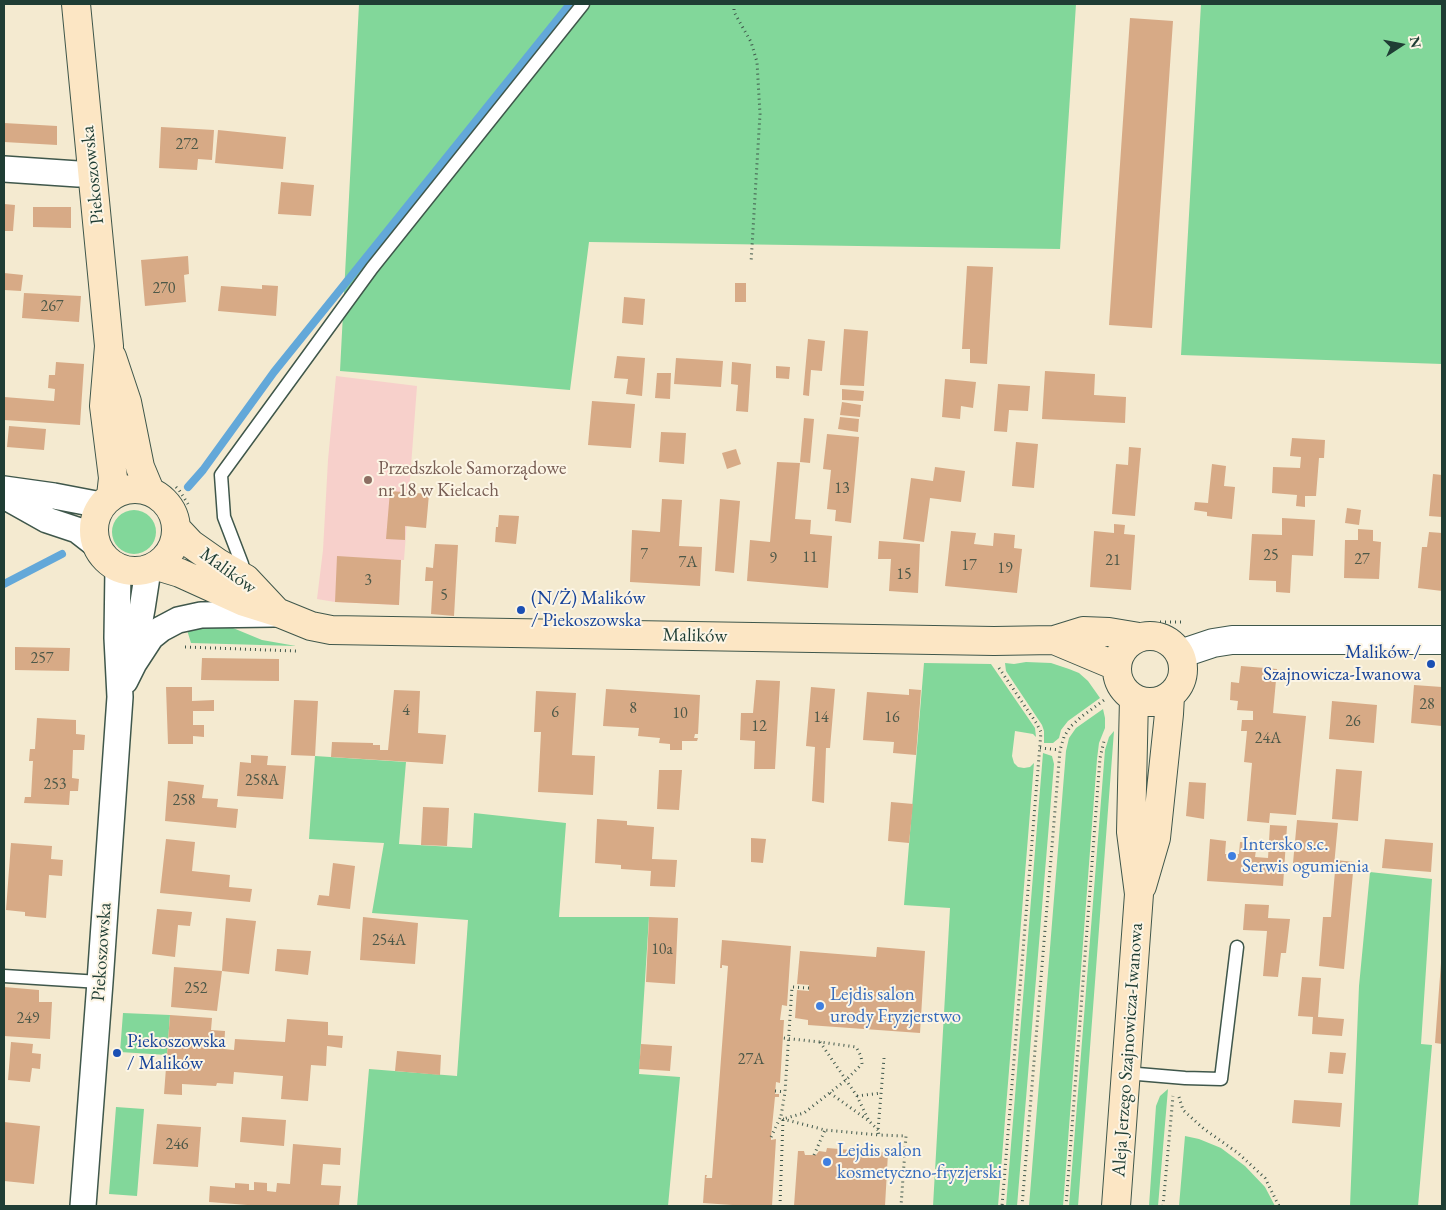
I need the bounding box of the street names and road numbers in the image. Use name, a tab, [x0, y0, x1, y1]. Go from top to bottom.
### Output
street label: Piekoszowska	[76, 125, 110, 225]
street label: Malików	[195, 543, 261, 599]
street label: Malików	[663, 624, 727, 648]
street label: Piekoszowska	[87, 902, 117, 1002]
street label: Aleja Jerzego Szajnowicza-Iwanowa	[1108, 922, 1148, 1178]

